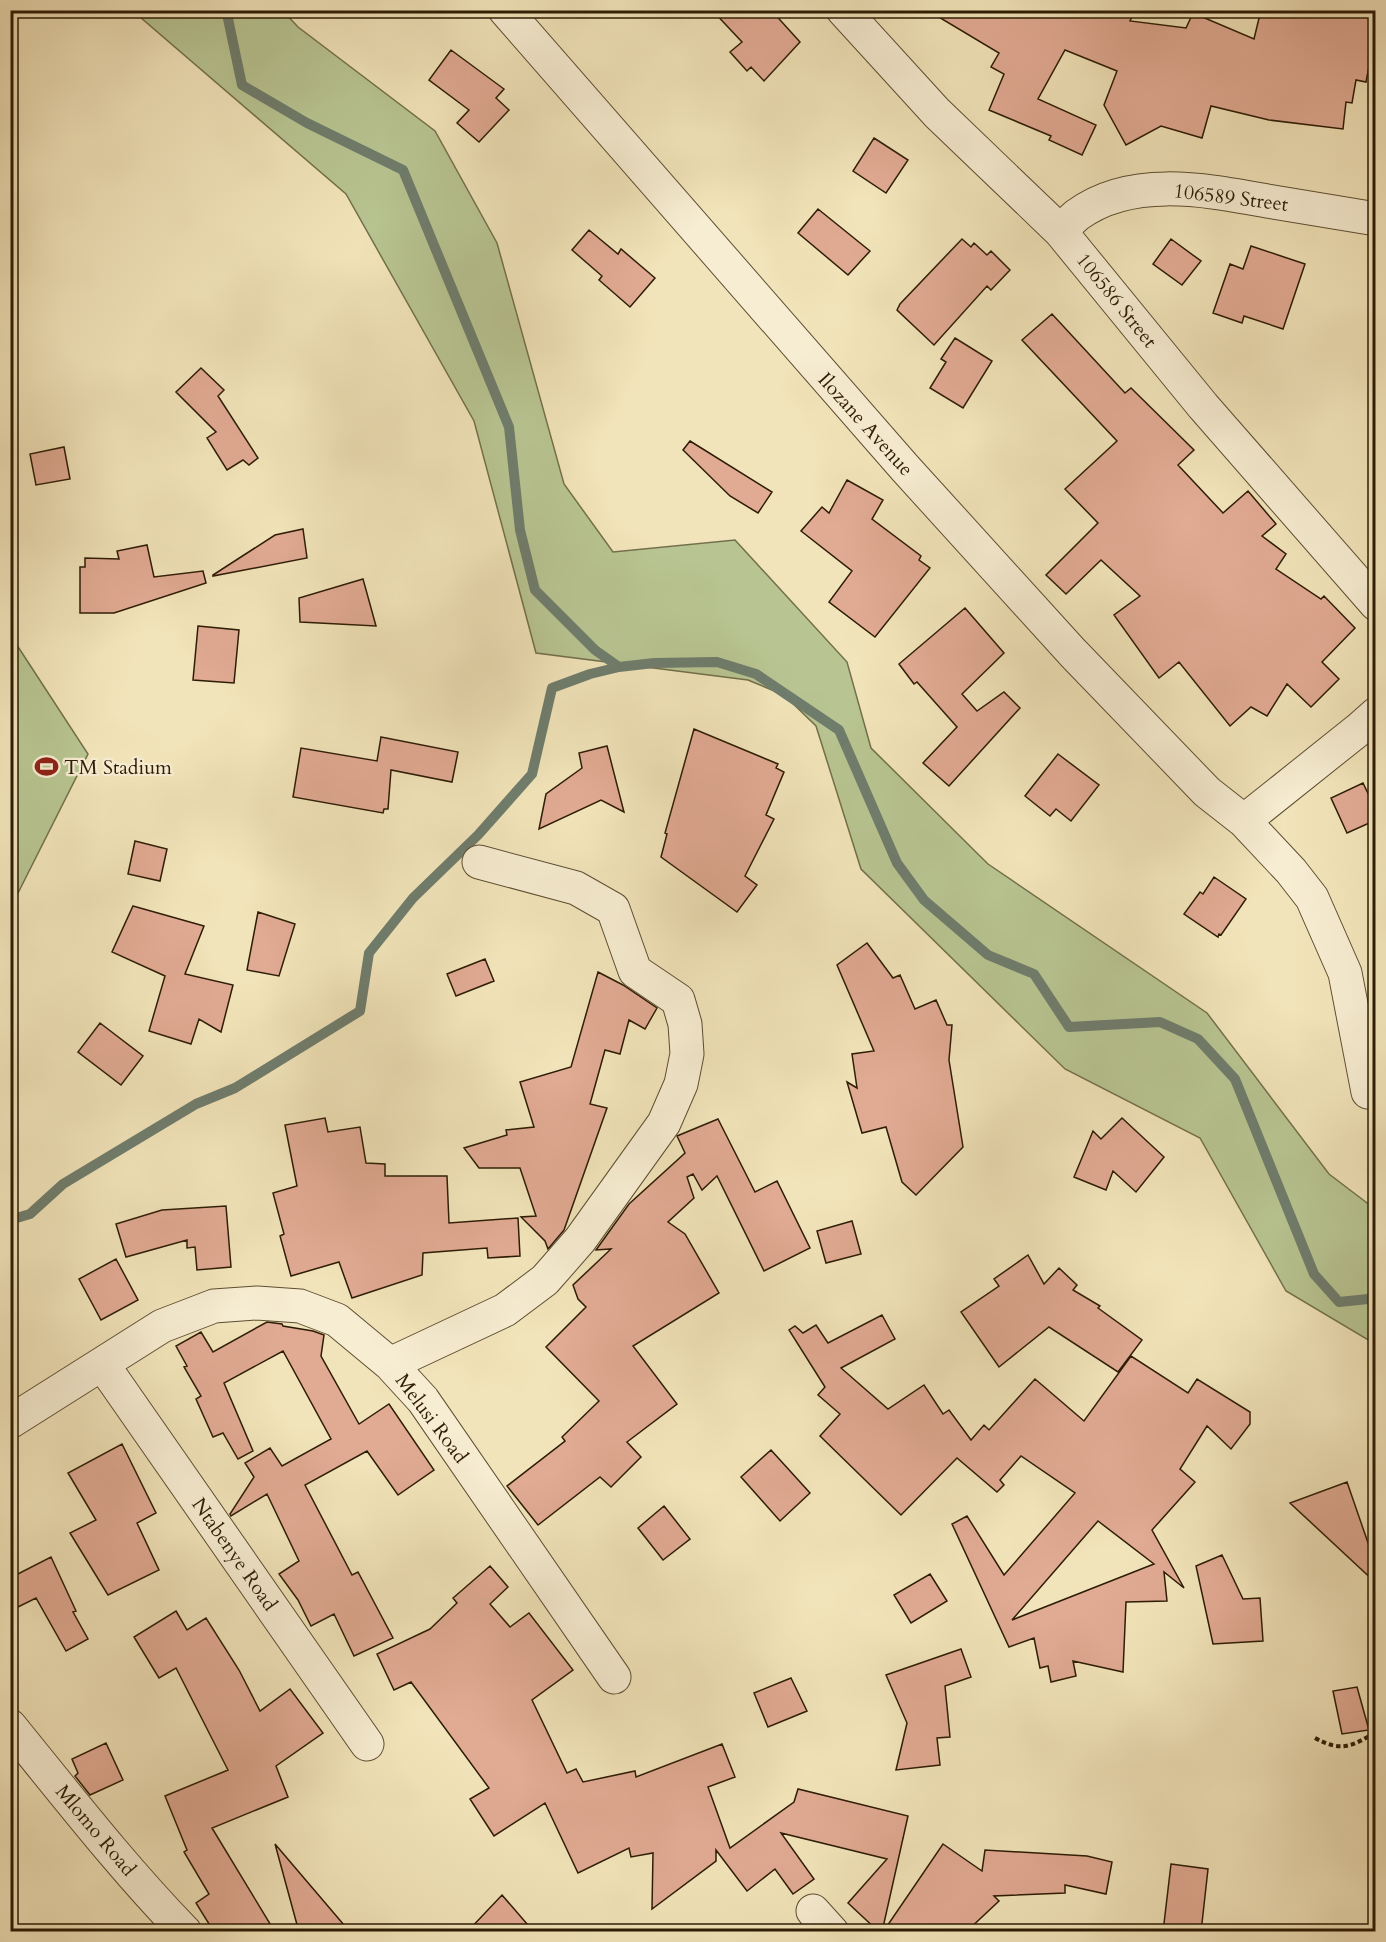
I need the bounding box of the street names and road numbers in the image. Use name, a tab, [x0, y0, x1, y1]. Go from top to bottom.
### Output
street label: 106589 Street	[1172, 177, 1290, 218]
street label: 106586 Street	[1070, 247, 1164, 354]
street label: Ilozane Avenue	[812, 367, 919, 482]
street label: Melusi Road	[389, 1368, 474, 1469]
street label: Ntabenye Road	[186, 1492, 284, 1616]
street label: Mlomo Road	[49, 1779, 142, 1882]

